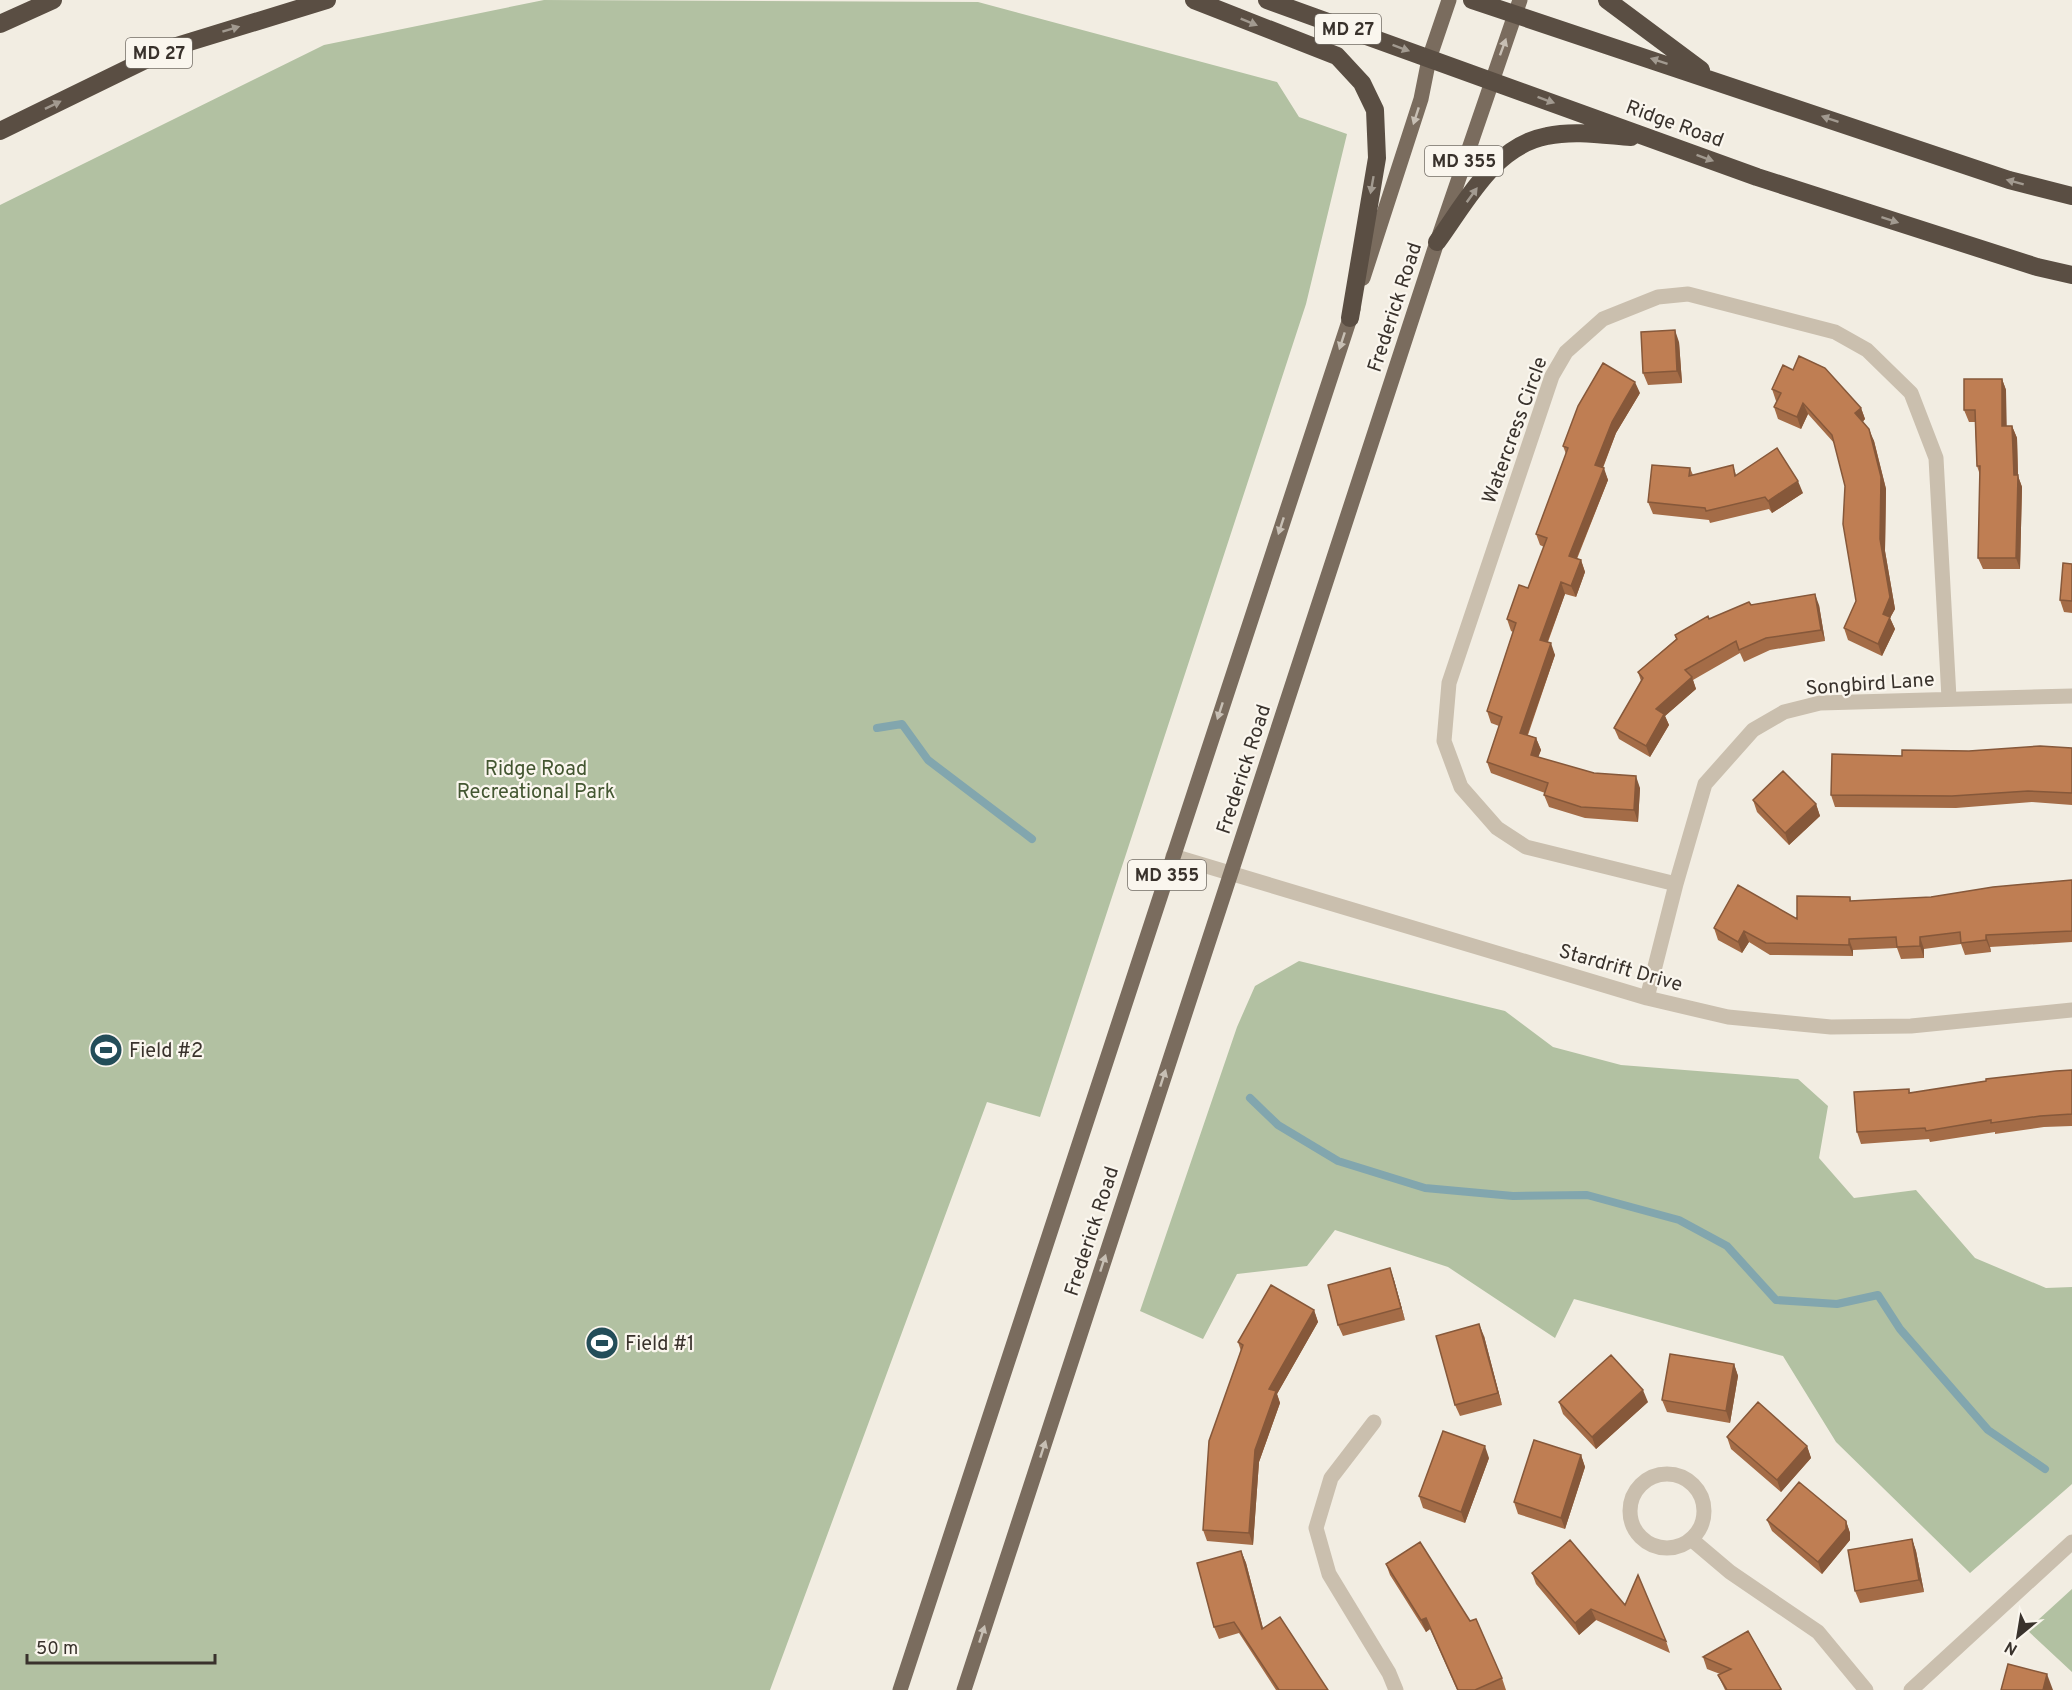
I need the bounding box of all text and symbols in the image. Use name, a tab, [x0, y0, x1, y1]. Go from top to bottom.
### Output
road number: MD 27	[1315, 14, 1381, 44]
one-way arrow	[1240, 17, 1258, 27]
one-way arrow	[223, 24, 241, 33]
road number: MD 27	[126, 38, 192, 68]
one-way arrow	[1499, 38, 1509, 56]
one-way arrow	[1392, 44, 1410, 54]
one-way arrow	[1650, 56, 1668, 66]
street label: Ridge Road	[1622, 95, 1727, 155]
one-way arrow	[1537, 96, 1555, 106]
one-way arrow	[44, 100, 61, 109]
one-way arrow	[1411, 107, 1420, 125]
one-way arrow	[1821, 114, 1839, 124]
road number: MD 355	[1425, 146, 1503, 176]
one-way arrow	[1696, 153, 1714, 163]
one-way arrow	[1368, 176, 1377, 195]
one-way arrow	[2006, 176, 2024, 186]
one-way arrow	[1466, 187, 1478, 203]
one-way arrow	[1881, 215, 1899, 225]
street label: Frederick Road	[1363, 240, 1429, 376]
one-way arrow	[1337, 332, 1347, 350]
street label: Watercress Circle	[1477, 354, 1555, 508]
one-way arrow	[1276, 517, 1286, 535]
street label: Songbird Lane	[1805, 668, 1936, 702]
street label: Frederick Road	[1212, 702, 1278, 838]
one-way arrow	[1215, 702, 1225, 720]
park label: Ridge Road Recreational Park	[457, 757, 615, 806]
road number: MD 355	[1128, 860, 1206, 890]
street label: Stardrift Drive	[1556, 939, 1685, 999]
sports icon: Field #2	[88, 1032, 124, 1068]
place label: Field #2	[129, 1039, 203, 1065]
one-way arrow	[1159, 1069, 1169, 1087]
street label: Frederick Road	[1060, 1164, 1126, 1300]
one-way arrow	[1099, 1254, 1108, 1272]
sports icon: Field #1	[584, 1325, 620, 1361]
place label: Field #1	[625, 1332, 694, 1358]
one-way arrow	[1038, 1440, 1048, 1458]
north arrow	[1988, 1606, 2048, 1666]
one-way arrow	[978, 1625, 988, 1643]
scale bar	[27, 1627, 214, 1665]
text: N	[2002, 1636, 2021, 1659]
text: 50 m	[36, 1638, 78, 1661]

